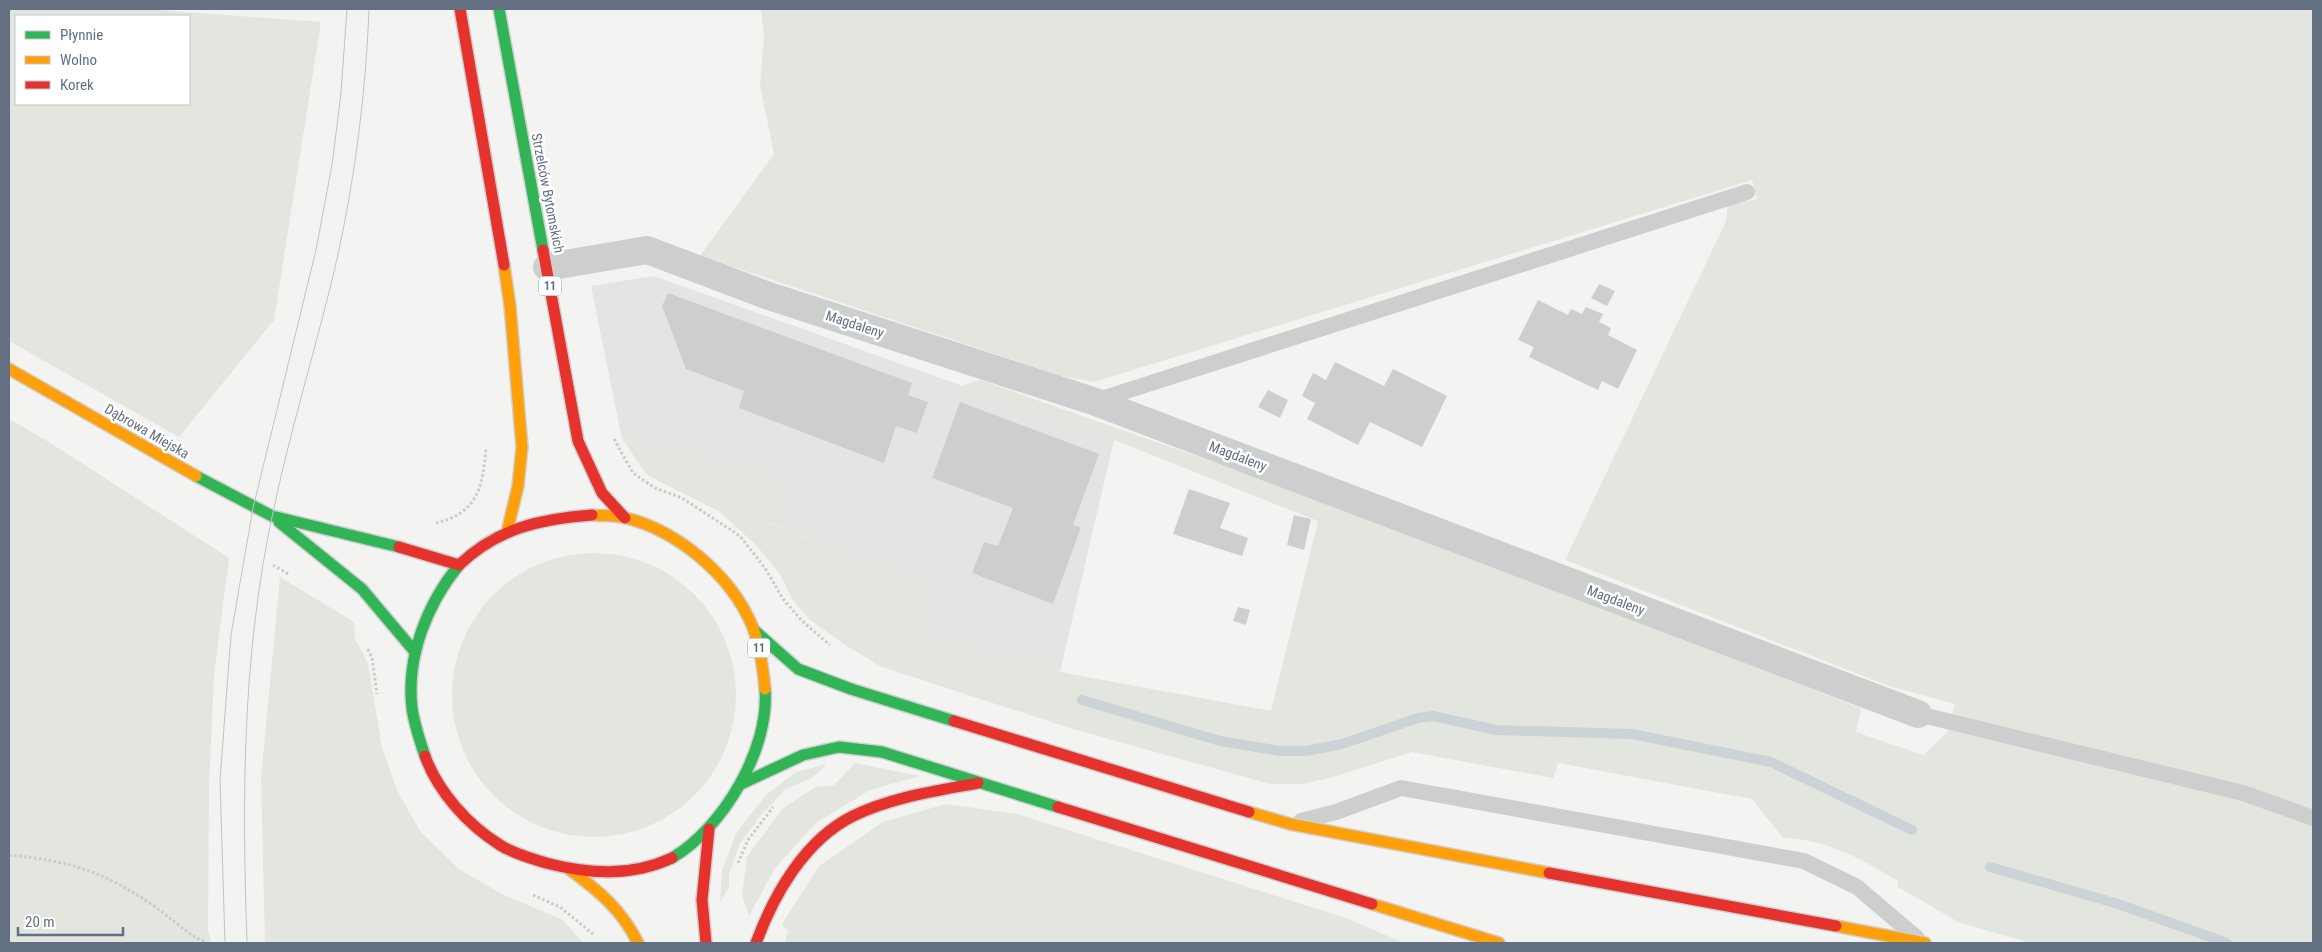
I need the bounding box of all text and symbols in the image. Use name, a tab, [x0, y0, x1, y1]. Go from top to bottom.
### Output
legend	[15, 15, 190, 105]
text: Płynnie	[60, 26, 103, 44]
text: Wolno	[60, 51, 97, 69]
text: Korek	[60, 76, 94, 94]
street label: Strzelców Bytomskich	[529, 132, 567, 254]
road number: 11	[539, 276, 561, 296]
street label: Magdaleny	[824, 307, 886, 341]
street label: Dąbrowa Miejska	[102, 400, 192, 462]
street label: Magdaleny	[1207, 438, 1269, 474]
street label: Magdaleny	[1585, 582, 1647, 618]
road number: 11	[748, 638, 770, 658]
scale bar	[18, 904, 122, 936]
text: 20 m	[25, 913, 55, 931]

